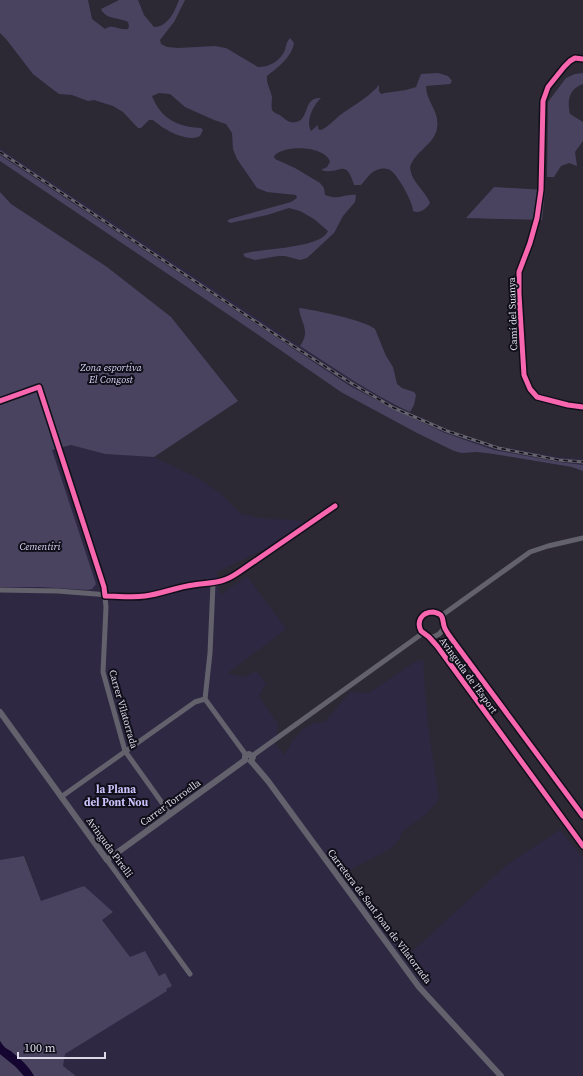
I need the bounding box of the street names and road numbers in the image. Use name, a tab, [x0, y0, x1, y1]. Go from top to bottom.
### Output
street label: Camí del Suanya	[505, 276, 520, 351]
street label: Avinguda de l'Esport	[437, 635, 501, 717]
street label: Carrer Vilatorrada	[106, 668, 141, 751]
street label: Carrer Torroella	[137, 776, 204, 829]
street label: Avinguda Pirelli	[83, 815, 136, 880]
street label: Carretera de Sant Joan de Vilatorrada	[325, 846, 435, 987]

